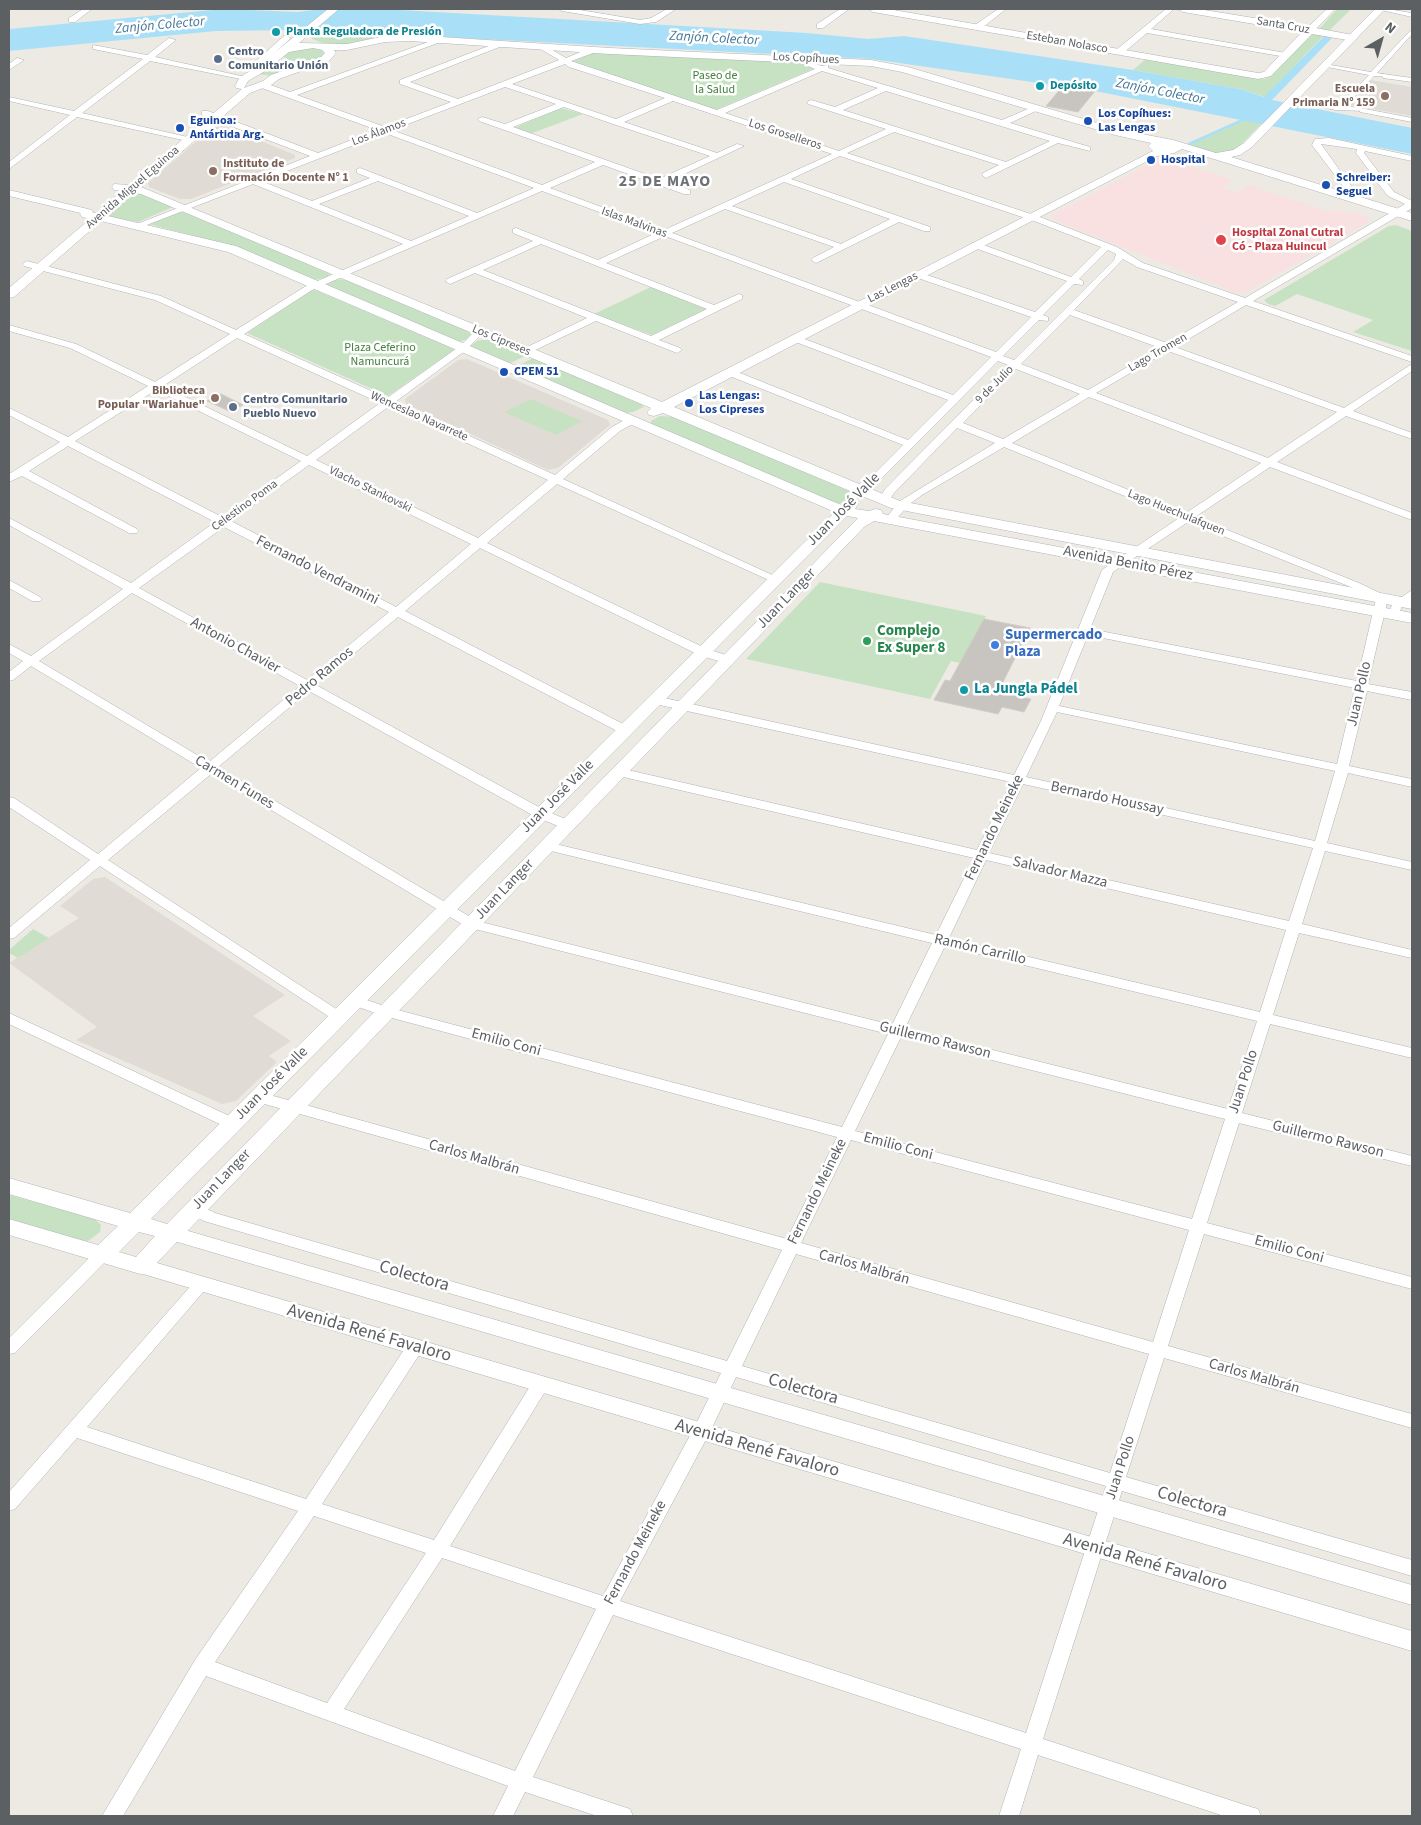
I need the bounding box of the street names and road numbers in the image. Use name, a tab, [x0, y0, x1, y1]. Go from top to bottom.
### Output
street label: Santa Cruz	[1255, 14, 1311, 38]
street label: Esteban Nolasco	[1025, 29, 1109, 57]
street label: Los Copíhues	[772, 50, 840, 68]
street label: Los Álamos	[350, 116, 408, 150]
street label: Los Groselleros	[747, 116, 823, 154]
street label: Avenida Miguel Eguinoa	[83, 144, 183, 232]
street label: Islas Malvinas	[599, 204, 669, 242]
street label: Las Lengas	[865, 269, 921, 307]
street label: Los Cipreses	[470, 322, 532, 360]
street label: Lago Tromen	[1126, 330, 1190, 376]
street label: 9 de Julio	[973, 363, 1017, 407]
street label: Wenceslao Navarrete	[368, 389, 470, 445]
street label: Vlacho Stankovski	[326, 464, 414, 516]
street label: Juan José Valle	[804, 470, 884, 550]
street label: Celestino Poma	[209, 477, 281, 535]
street label: Lago Huechulafquen	[1125, 487, 1227, 539]
street label: Fernando Vendramini	[253, 532, 381, 610]
street label: Avenida Benito Pérez	[1062, 543, 1194, 585]
street label: Juan Langer	[754, 565, 820, 633]
street label: Antonio Chavier	[187, 614, 283, 678]
street label: Pedro Ramos	[282, 643, 358, 711]
street label: Juan Pollo	[1344, 660, 1376, 728]
street label: Carmen Funes	[191, 752, 277, 814]
street label: Juan José Valle	[518, 757, 598, 837]
street label: Fernando Meineke	[962, 772, 1028, 884]
street label: Bernardo Houssay	[1049, 778, 1165, 820]
street label: Salvador Mazza	[1011, 853, 1109, 893]
street label: Juan Langer	[472, 856, 538, 924]
street label: Ramón Carrillo	[932, 931, 1028, 969]
street label: Guillermo Rawson	[877, 1018, 993, 1064]
street label: Emilio Coni	[469, 1025, 543, 1061]
street label: Juan José Valle	[232, 1044, 312, 1124]
street label: Juan Pollo	[1225, 1048, 1263, 1116]
street label: Guillermo Rawson	[1270, 1117, 1386, 1163]
street label: Emilio Coni	[861, 1129, 935, 1165]
street label: Carlos Malbrán	[426, 1136, 522, 1180]
street label: Fernando Meineke	[785, 1136, 851, 1248]
street label: Juan Langer	[189, 1146, 255, 1214]
street label: Emilio Coni	[1252, 1232, 1326, 1268]
street label: Carlos Malbrán	[816, 1246, 912, 1290]
street label: Colectora	[376, 1257, 452, 1297]
street label: Avenida René Favaloro	[284, 1300, 454, 1368]
street label: Carlos Malbrán	[1206, 1355, 1302, 1399]
street label: Colectora	[765, 1370, 841, 1410]
street label: Avenida René Favaloro	[672, 1415, 842, 1483]
street label: Juan Pollo	[1102, 1434, 1140, 1502]
street label: Colectora	[1154, 1483, 1230, 1523]
street label: Fernando Meineke	[601, 1498, 671, 1608]
street label: Avenida René Favaloro	[1060, 1529, 1230, 1597]

